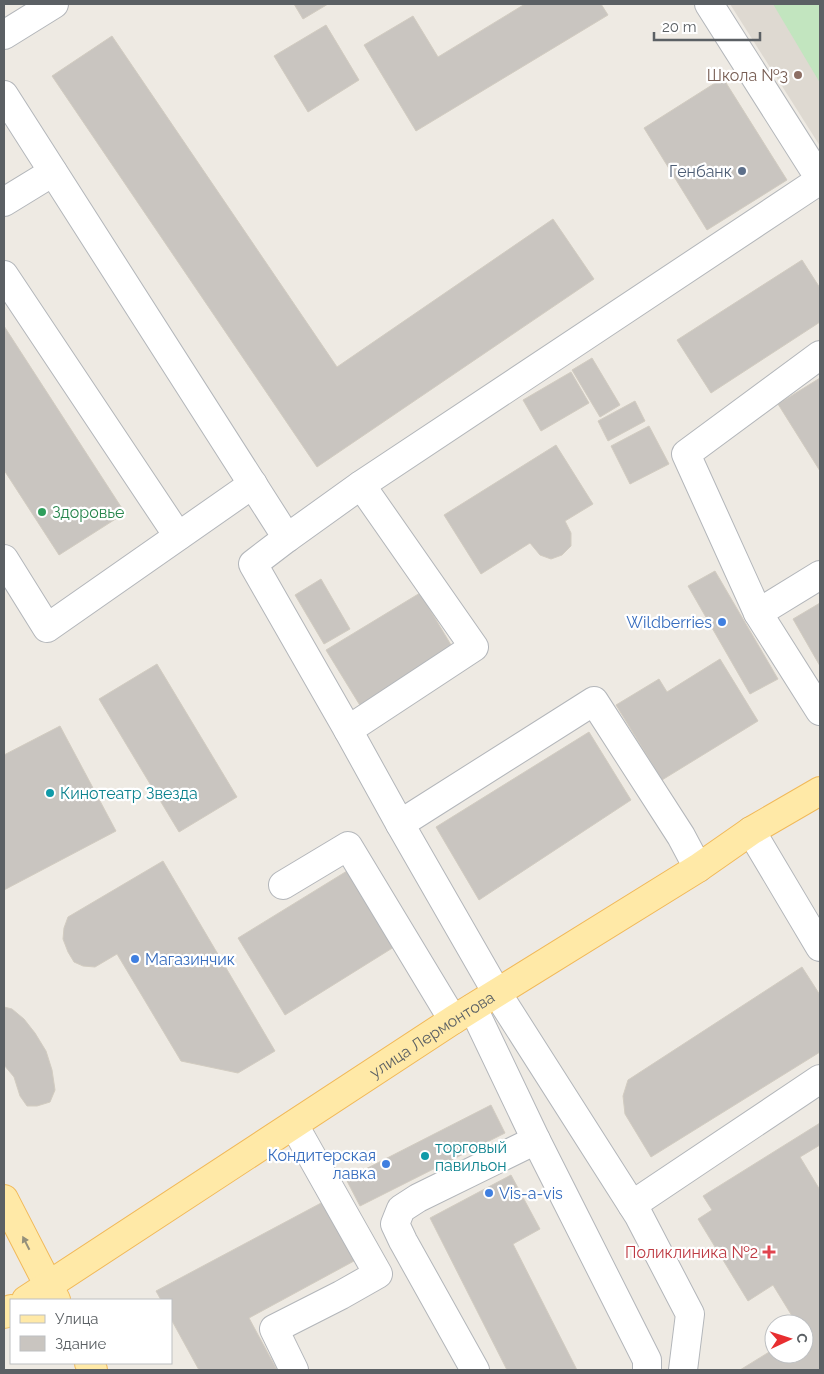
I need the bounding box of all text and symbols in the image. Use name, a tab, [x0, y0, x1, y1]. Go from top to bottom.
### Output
scale bar	[654, 10, 760, 42]
text: 20 m	[662, 18, 697, 36]
place label: Школа №3	[707, 66, 788, 85]
marker: Школа №3	[792, 69, 804, 81]
place label: Генбанк	[669, 162, 732, 181]
marker: Генбанк	[736, 165, 748, 177]
place label: Здоровье	[52, 503, 124, 522]
marker: Здоровье	[36, 506, 48, 518]
place label: Wildberries	[626, 613, 712, 632]
marker: Wildberries	[716, 616, 728, 628]
place label: Кинотеатр Звезда	[60, 784, 198, 803]
marker: Кинотеатр Звезда	[44, 787, 56, 799]
place label: Магазинчик	[145, 950, 235, 969]
marker: Магазинчик	[129, 953, 141, 965]
street label: улица Лермонтова	[366, 987, 498, 1082]
place label: торговый павильон	[435, 1138, 507, 1175]
place label: Кондитерская лавка	[268, 1146, 376, 1183]
marker: торговый павильон	[419, 1150, 431, 1162]
marker: Кондитерская лавка	[380, 1158, 392, 1170]
place label: Vis-a-vis	[499, 1184, 563, 1203]
marker: Vis-a-vis	[483, 1187, 495, 1199]
one-way arrow	[22, 1236, 30, 1250]
place label: Поликлиника №2	[625, 1243, 758, 1262]
marker: Поликлиника №2	[762, 1245, 776, 1259]
legend	[10, 1299, 172, 1364]
text: Улица	[55, 1310, 99, 1328]
north arrow	[764, 1314, 814, 1364]
text: С	[794, 1333, 810, 1344]
text: Здание	[55, 1335, 107, 1353]

